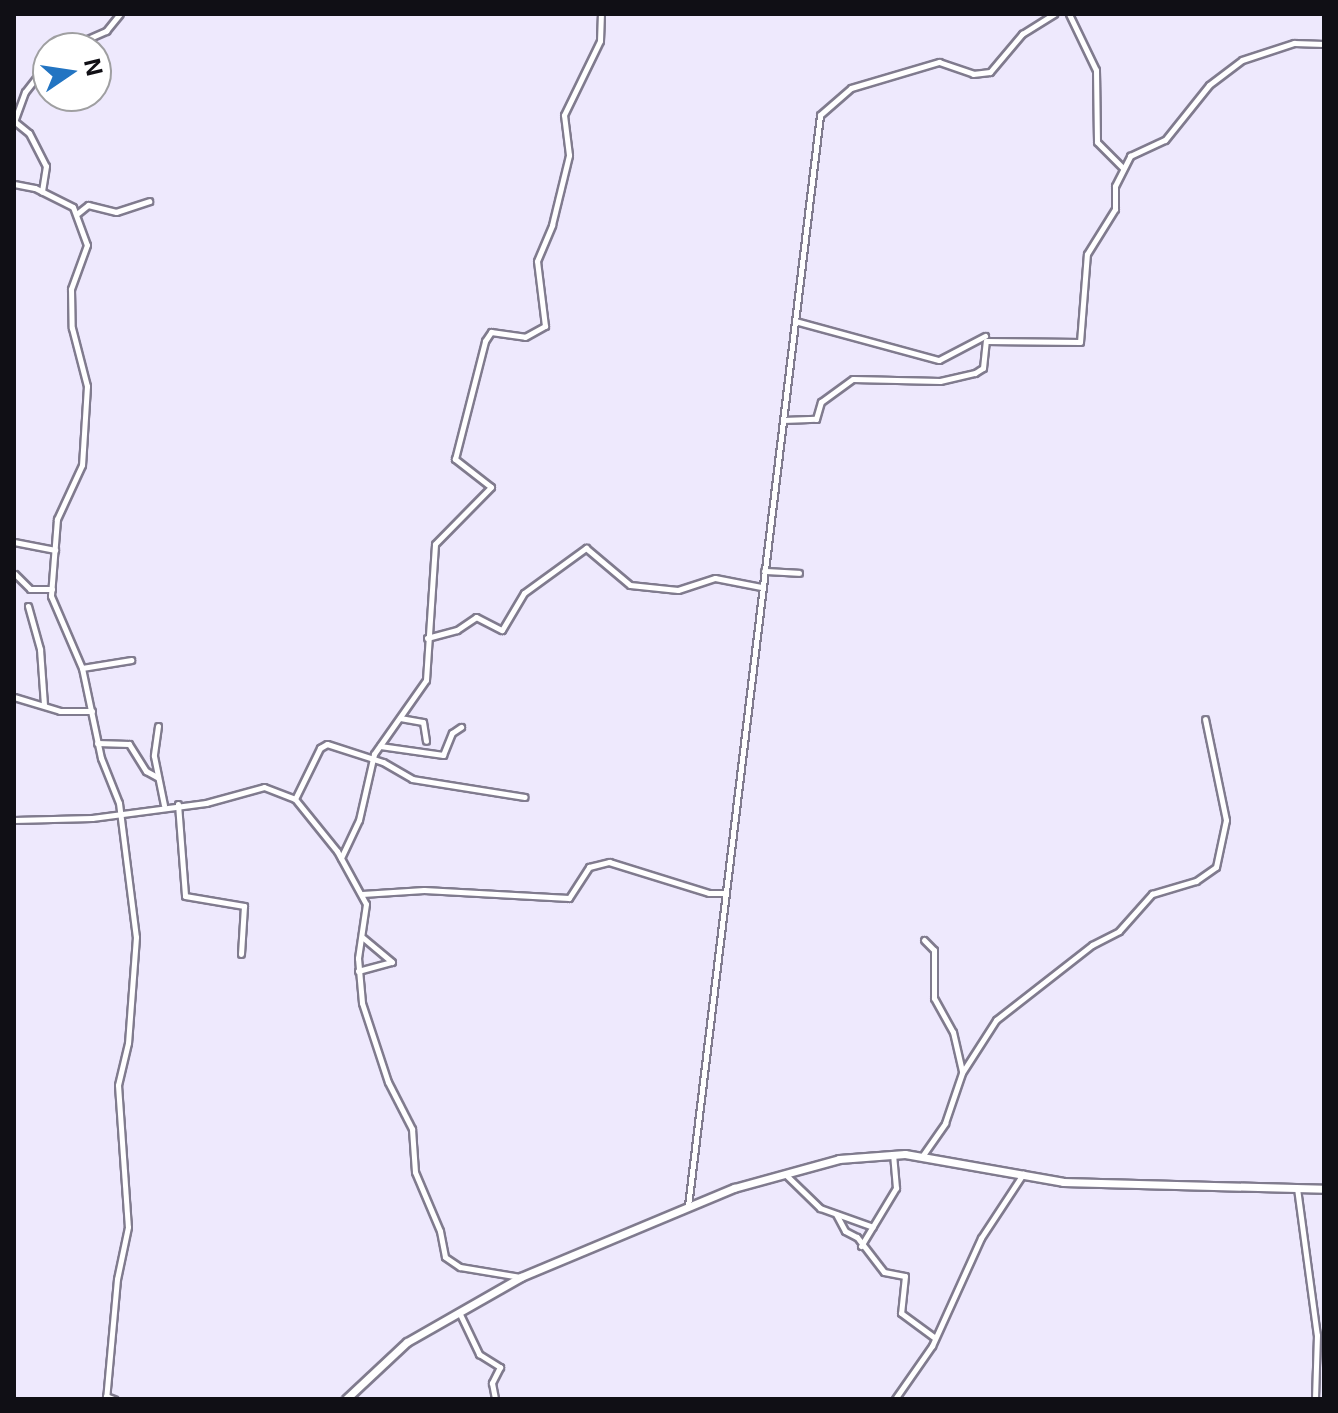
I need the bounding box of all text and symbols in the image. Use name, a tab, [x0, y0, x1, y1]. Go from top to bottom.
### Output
north arrow	[32, 32, 112, 112]
text: N	[79, 56, 108, 78]

